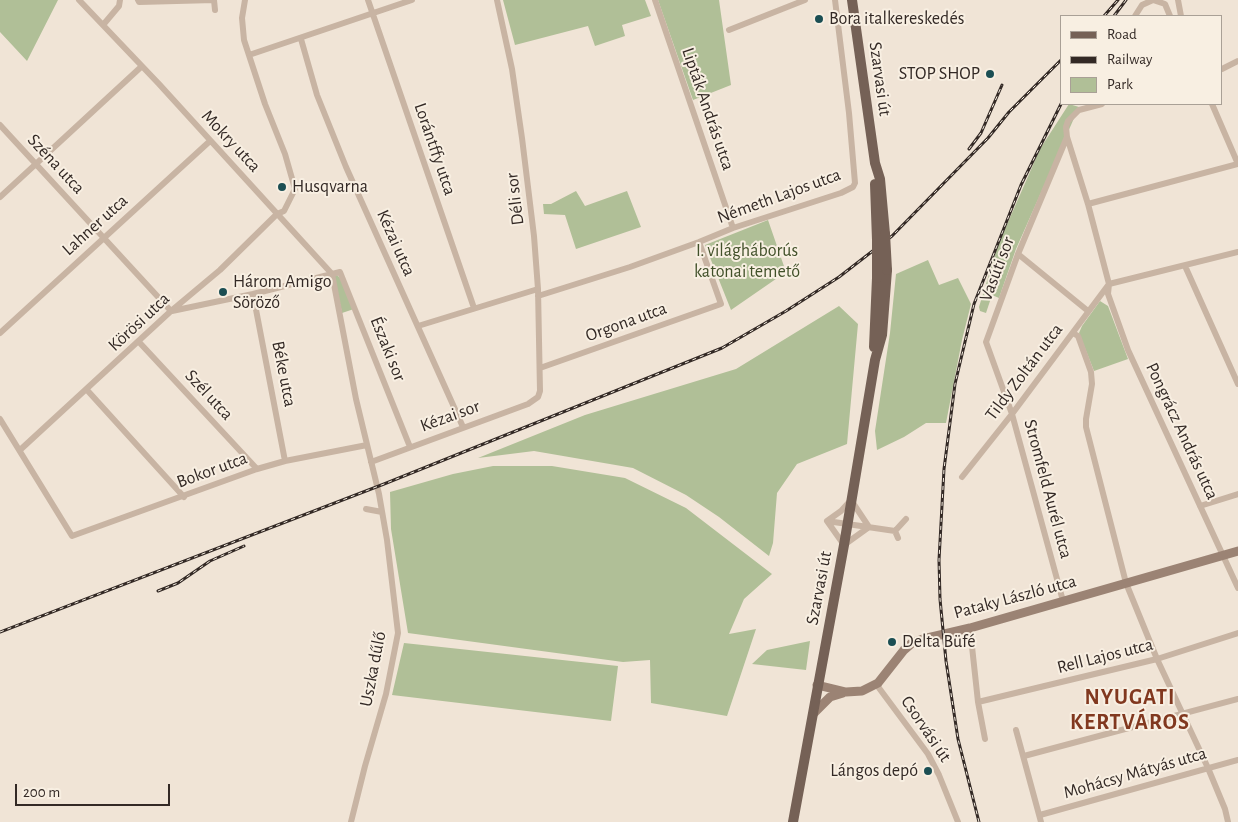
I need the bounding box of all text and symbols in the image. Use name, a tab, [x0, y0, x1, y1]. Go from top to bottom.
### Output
place label: Bora italkereskedés	[829, 8, 964, 30]
marker: Bora italkereskedés	[813, 13, 825, 25]
legend	[1060, 15, 1223, 105]
text: Road	[1107, 27, 1137, 42]
street label: Szarvasi út	[864, 41, 896, 117]
street label: Lipták András utca	[677, 45, 739, 173]
text: Railway	[1107, 52, 1152, 67]
place label: STOP SHOP	[899, 63, 980, 85]
marker: STOP SHOP	[984, 68, 996, 80]
text: Park	[1107, 77, 1133, 92]
street label: Lorántffy utca	[409, 100, 461, 198]
street label: Mokry utca	[197, 105, 265, 177]
street label: Széna utca	[23, 129, 89, 199]
street label: Németh Lajos utca	[714, 164, 844, 228]
street label: Déli sor	[501, 171, 529, 227]
place label: Husqvarna	[292, 176, 368, 198]
marker: Husqvarna	[276, 181, 288, 193]
street label: Lahner utca	[58, 190, 132, 260]
street label: Kézai utca	[372, 206, 420, 280]
street label: Vasúti sor	[975, 234, 1019, 304]
park label: I. világháborús katonai temető	[694, 240, 800, 282]
place label: Három Amigo Söröző	[233, 271, 331, 314]
marker: Három Amigo Söröző	[217, 286, 229, 298]
street label: Körösi utca	[104, 288, 174, 356]
street label: Orgona utca	[582, 297, 670, 347]
street label: Északi sor	[365, 314, 411, 384]
street label: Tildy Zoltán utca	[981, 319, 1067, 425]
street label: Béke utca	[267, 339, 301, 409]
street label: Pongrácz András utca	[1141, 359, 1223, 503]
street label: Szél utca	[180, 365, 238, 425]
street label: Kézai sor	[417, 395, 483, 437]
street label: Stromfeld Aurél utca	[1019, 417, 1077, 561]
street label: Bokor utca	[174, 447, 250, 493]
street label: Szarvasi út	[801, 549, 837, 627]
street label: Pataky László utca	[951, 570, 1079, 624]
street label: Uszka dűlő	[355, 630, 391, 708]
place label: Delta Büfé	[902, 631, 975, 653]
street label: Rell Lajos utca	[1055, 634, 1155, 678]
marker: Delta Büfé	[886, 636, 898, 648]
district label: NYUGATI KERTVÁROS	[1069, 684, 1191, 736]
street label: Csorvási út	[896, 692, 956, 766]
street label: Mohácsy Mátyás utca	[1061, 742, 1209, 804]
place label: Lángos depó	[830, 760, 918, 782]
marker: Lángos depó	[922, 765, 934, 777]
scale bar	[18, 774, 172, 806]
text: 200 m	[23, 785, 60, 800]

